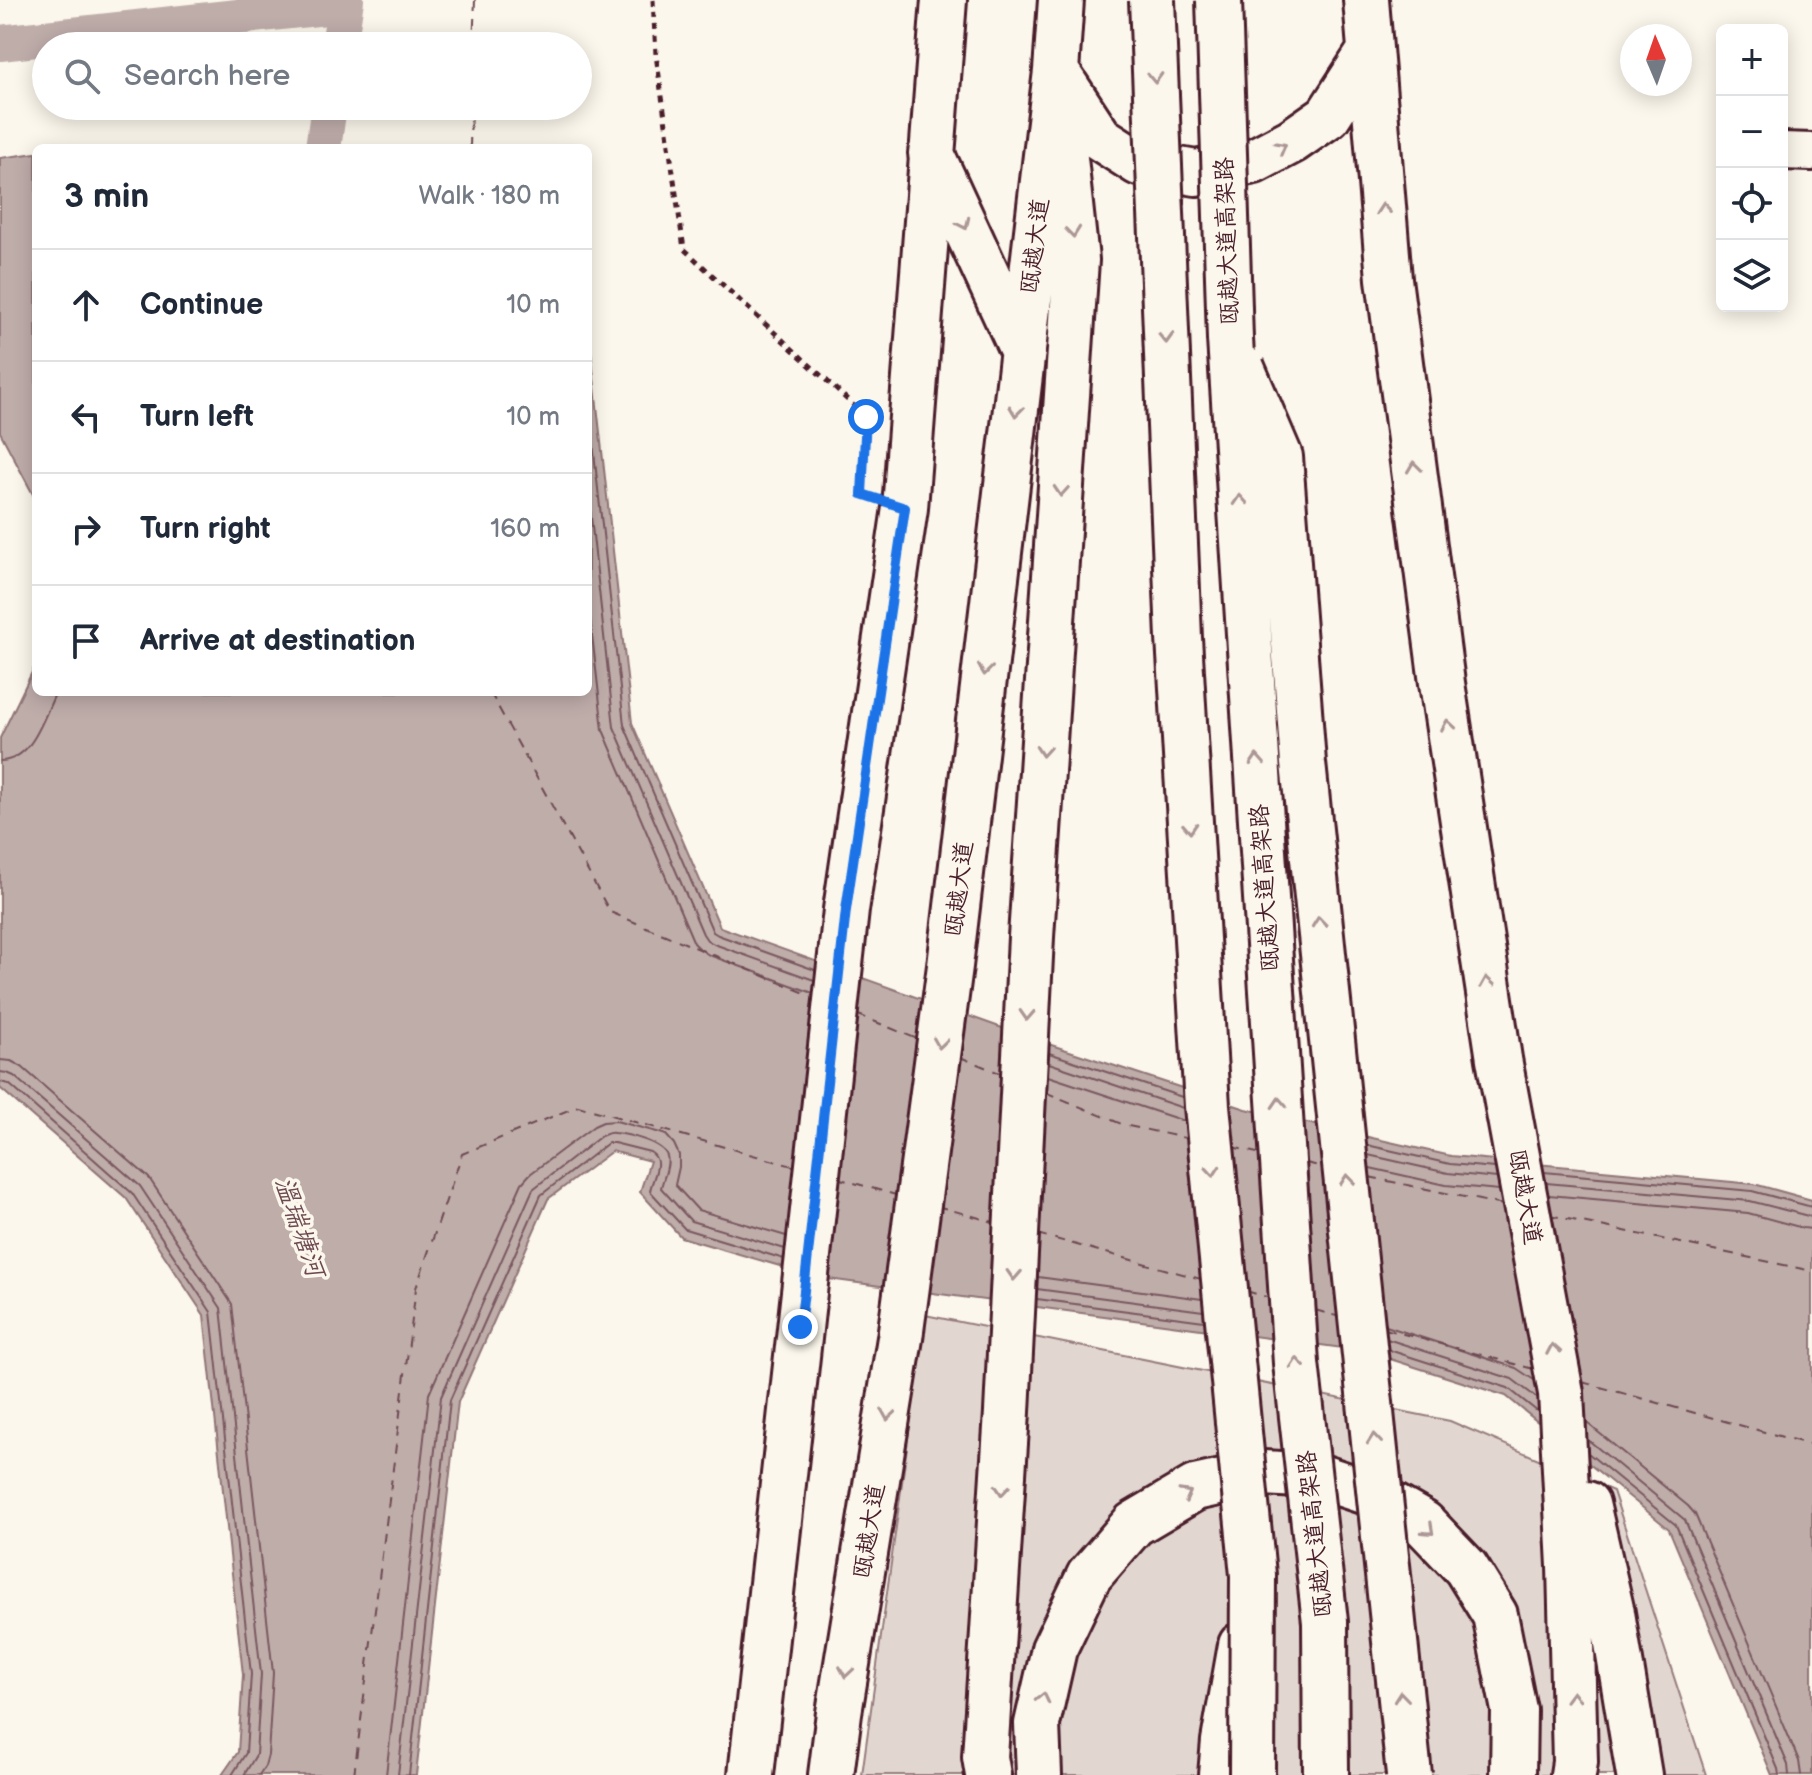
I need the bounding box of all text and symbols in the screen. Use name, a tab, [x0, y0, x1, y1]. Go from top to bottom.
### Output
north arrow	[1620, 24, 1692, 96]
map controls	[1716, 24, 1788, 312]
button: +	[1716, 24, 1788, 96]
search box	[32, 32, 592, 120]
icon: search	[60, 54, 104, 98]
text: Search here	[124, 58, 290, 94]
one-way arrow	[1147, 72, 1164, 85]
button: −	[1716, 96, 1788, 168]
one-way arrow	[1272, 141, 1286, 157]
street label: 瓯越大道高架路	[1210, 157, 1244, 325]
button: locate	[1716, 168, 1788, 240]
text: 3 min	[64, 176, 149, 217]
text: Walk · 180 m	[419, 181, 560, 212]
street label: 瓯越大道	[1015, 197, 1055, 295]
one-way arrow	[1375, 202, 1392, 215]
one-way arrow	[954, 215, 970, 230]
one-way arrow	[1065, 226, 1082, 239]
button: layers	[1716, 240, 1788, 312]
icon: ahead	[64, 283, 108, 327]
text: Continue	[140, 287, 263, 323]
text: 10 m	[506, 290, 560, 321]
one-way arrow	[1158, 332, 1175, 345]
icon: left	[64, 395, 108, 439]
text: Turn left	[140, 399, 254, 435]
route start	[848, 399, 884, 435]
text: 10 m	[506, 402, 560, 433]
one-way arrow	[1008, 405, 1025, 418]
one-way arrow	[1405, 461, 1422, 474]
one-way arrow	[1053, 485, 1070, 498]
one-way arrow	[1232, 493, 1249, 506]
icon: right	[64, 507, 108, 551]
text: Turn right	[140, 511, 271, 547]
text: 160 m	[490, 514, 560, 545]
icon: arrive	[64, 619, 108, 663]
text: Arrive at destination	[140, 623, 416, 659]
one-way arrow	[977, 664, 994, 677]
one-way arrow	[1440, 718, 1457, 732]
one-way arrow	[1035, 745, 1052, 758]
one-way arrow	[1249, 753, 1266, 766]
street label: 瓯越大道高架路	[1245, 803, 1285, 973]
one-way arrow	[1181, 822, 1198, 835]
street label: 瓯越大道	[939, 840, 979, 938]
one-way arrow	[1311, 915, 1328, 928]
one-way arrow	[1480, 975, 1497, 989]
one-way arrow	[1018, 1009, 1035, 1022]
one-way arrow	[932, 1036, 949, 1050]
one-way arrow	[1271, 1096, 1288, 1109]
street label: 瓯越大道	[1502, 1147, 1548, 1247]
one-way arrow	[1205, 1165, 1222, 1178]
water label: 温瑞塘河	[267, 1173, 332, 1285]
one-way arrow	[1338, 1173, 1355, 1186]
one-way arrow	[1005, 1269, 1022, 1282]
route end	[782, 1309, 818, 1345]
one-way arrow	[1545, 1342, 1562, 1356]
one-way arrow	[1288, 1356, 1305, 1369]
one-way arrow	[880, 1409, 897, 1422]
one-way arrow	[1365, 1432, 1382, 1445]
street label: 瓯越大道高架路	[1292, 1449, 1338, 1619]
street label: 瓯越大道	[847, 1481, 891, 1581]
one-way arrow	[994, 1483, 1011, 1496]
one-way arrow	[1178, 1488, 1192, 1503]
one-way arrow	[1420, 1521, 1434, 1536]
one-way arrow	[838, 1665, 855, 1679]
one-way arrow	[1393, 1690, 1410, 1703]
one-way arrow	[1565, 1690, 1582, 1703]
one-way arrow	[1034, 1691, 1051, 1705]

